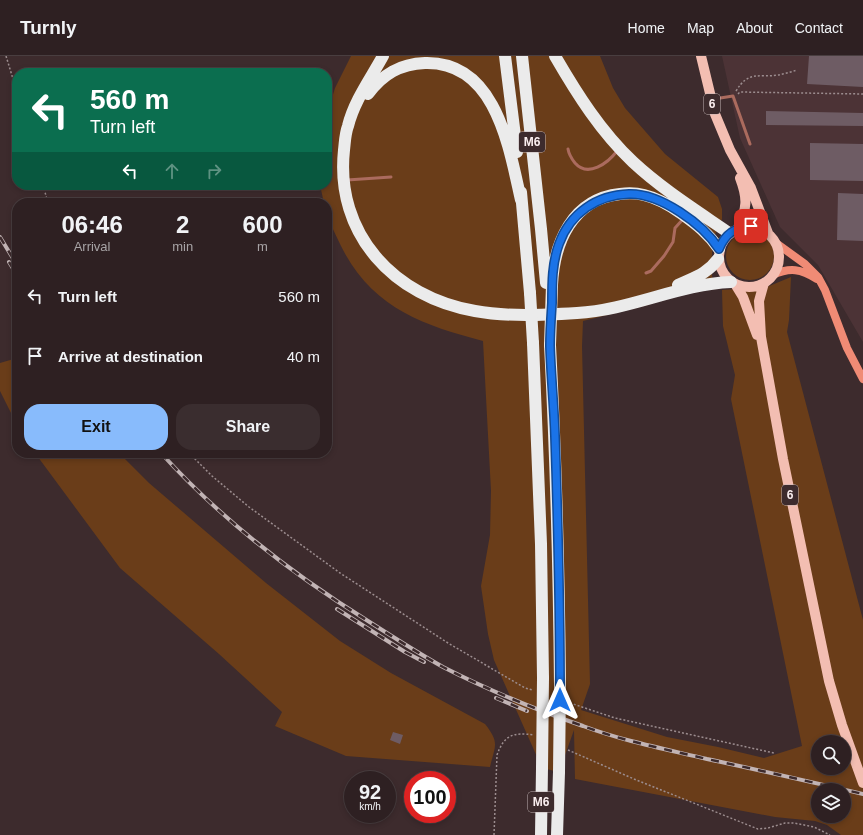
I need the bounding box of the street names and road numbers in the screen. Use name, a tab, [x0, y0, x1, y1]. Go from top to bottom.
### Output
road number: 6	[704, 94, 720, 114]
road number: M6	[519, 132, 545, 152]
road number: 6	[782, 485, 798, 505]
road number: M6	[528, 792, 554, 812]

